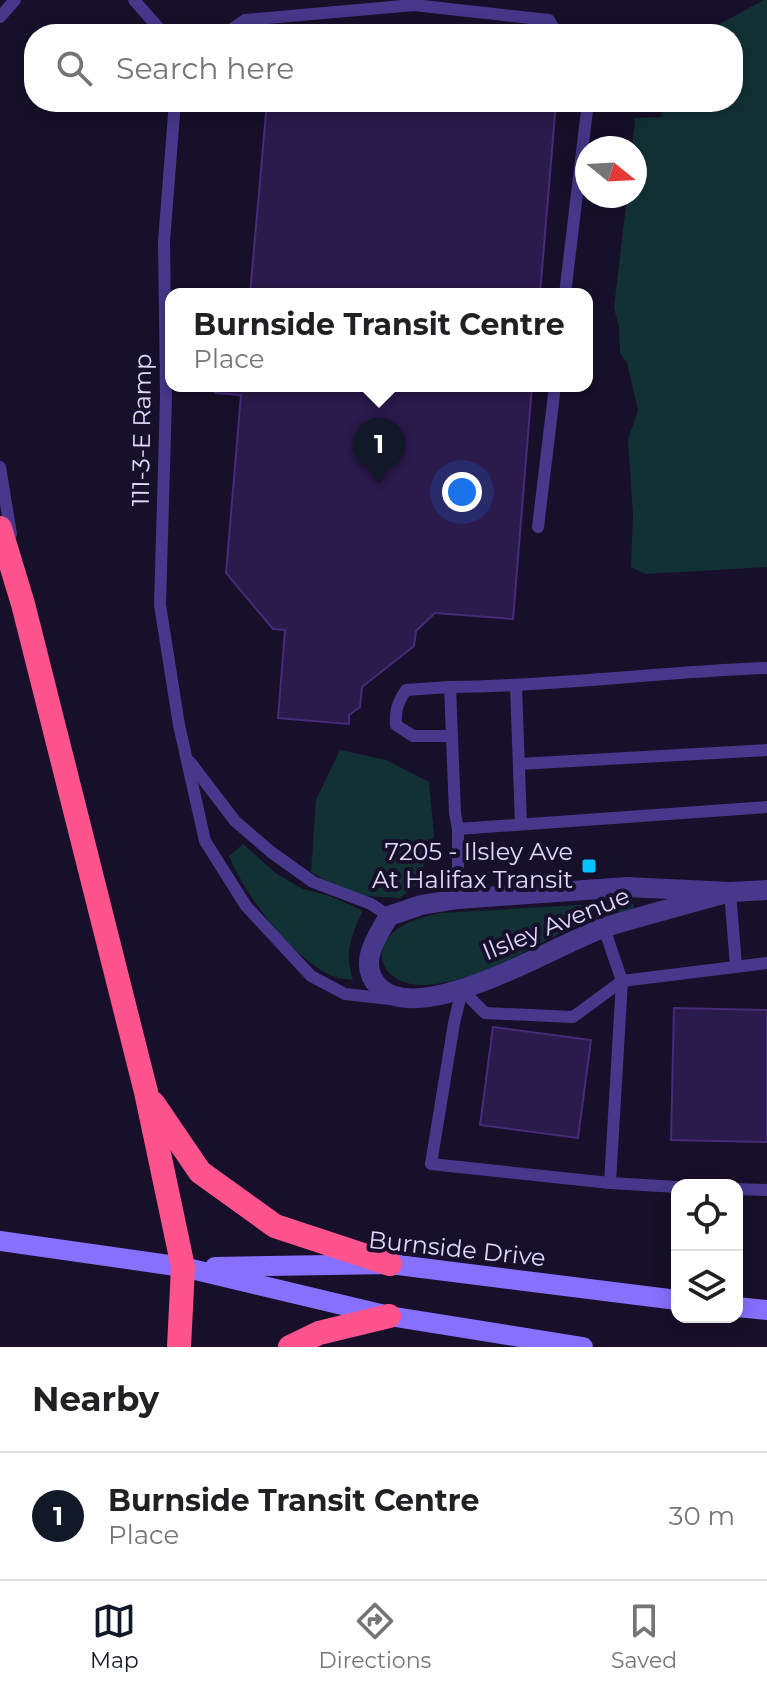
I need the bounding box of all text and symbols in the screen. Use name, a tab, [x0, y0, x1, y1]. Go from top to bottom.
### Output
search box	[24, 24, 743, 112]
icon: search	[52, 46, 96, 90]
text: Search here	[116, 50, 294, 87]
north arrow	[575, 136, 647, 208]
popup	[165, 288, 593, 392]
text: Burnside Transit Centre	[193, 306, 565, 343]
text: Place	[193, 343, 264, 375]
street label: 111-3-E Ramp	[126, 353, 157, 507]
pin: 1	[353, 418, 405, 484]
your location	[442, 472, 482, 512]
place label: 7205 - Ilsley Ave At Halifax Transit	[372, 837, 573, 894]
marker: 7205 - Ilsley Ave At Halifax Transit	[580, 857, 598, 875]
street label: Ilsley Avenue	[478, 881, 634, 966]
map controls	[671, 1179, 743, 1323]
button: locate	[671, 1179, 743, 1251]
street label: Burnside Drive	[367, 1225, 547, 1272]
button: layers	[671, 1251, 743, 1323]
text: Nearby	[32, 1378, 159, 1420]
text: Burnside Transit Centre	[108, 1482, 479, 1519]
text: 1	[53, 1500, 63, 1532]
text: 30 m	[669, 1500, 735, 1532]
text: Place	[108, 1519, 179, 1551]
tab: Map	[90, 1599, 139, 1674]
tab: Directions	[319, 1599, 431, 1674]
tab: Saved	[611, 1599, 677, 1674]

